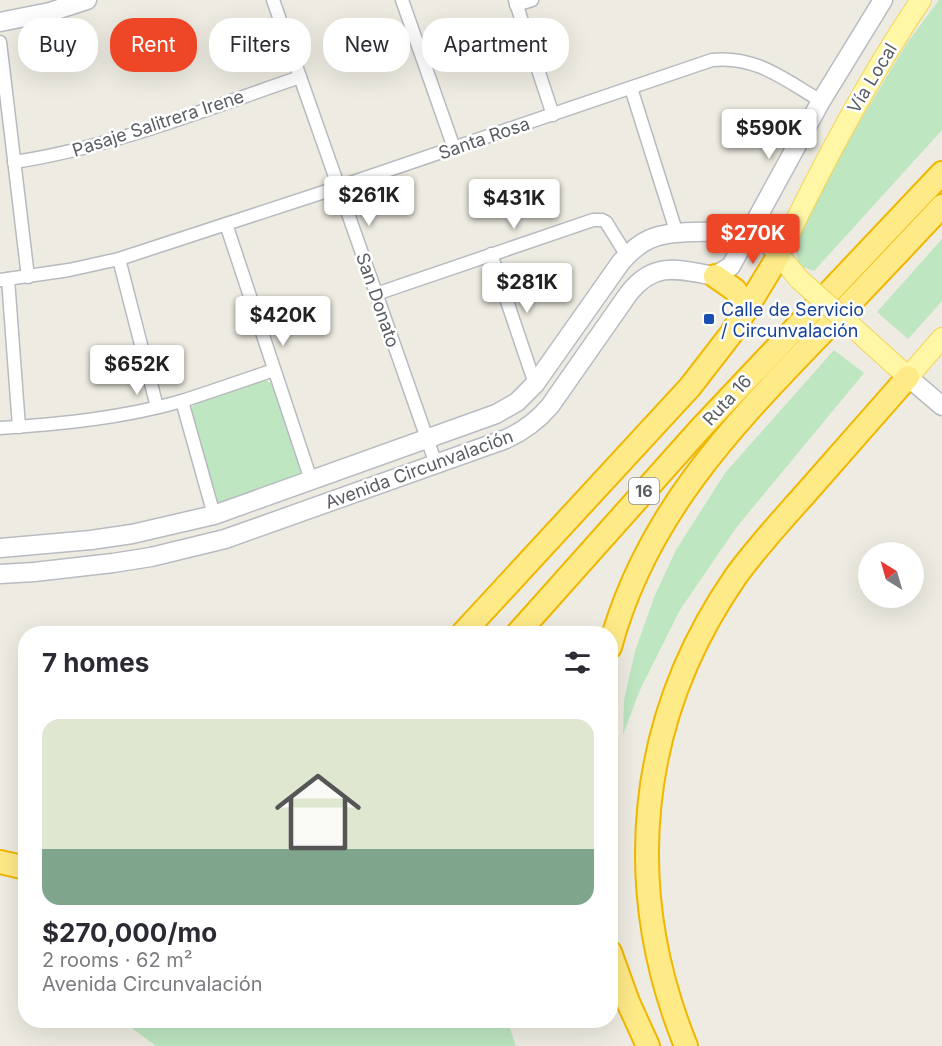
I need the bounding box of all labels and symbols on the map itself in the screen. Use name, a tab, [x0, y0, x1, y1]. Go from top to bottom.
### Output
street label: Vía Local	[843, 39, 901, 117]
street label: Pasaje Salitrera Irene	[70, 85, 246, 161]
pin: $590K	[727, 109, 811, 160]
street label: Santa Rosa	[436, 113, 532, 163]
pin: $261K	[327, 176, 411, 227]
pin: $431K	[472, 179, 556, 230]
pin: $270K	[711, 214, 795, 265]
street label: San Donato	[352, 250, 404, 350]
pin: $281K	[485, 263, 569, 314]
pin: $420K	[241, 296, 325, 347]
place label: Calle de Servicio / Circunvalación	[721, 299, 864, 341]
marker: Calle de Servicio / Circunvalación	[702, 312, 716, 326]
pin: $652K	[95, 345, 179, 396]
street label: Ruta 16	[698, 370, 756, 430]
street label: Avenida Circunvalación	[322, 425, 516, 513]
road number: 16	[629, 478, 659, 504]
north arrow	[858, 542, 924, 608]

